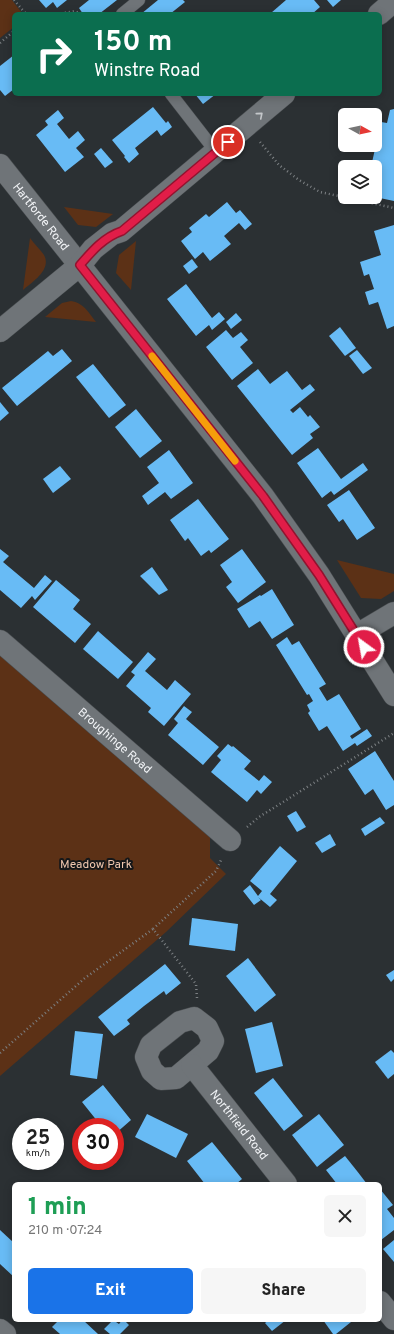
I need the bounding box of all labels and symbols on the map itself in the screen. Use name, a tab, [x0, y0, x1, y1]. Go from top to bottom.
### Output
north arrow	[338, 108, 382, 152]
one-way arrow	[255, 112, 263, 119]
pin	[211, 125, 245, 159]
street label: Hartforde Road	[8, 180, 72, 255]
position arrow	[343, 626, 385, 668]
street label: Broughinge Road	[74, 705, 155, 778]
park label: Meadow Park	[60, 857, 132, 873]
street label: Northfield Road	[206, 1087, 271, 1164]
speed limit sign: 30	[72, 1118, 124, 1170]

